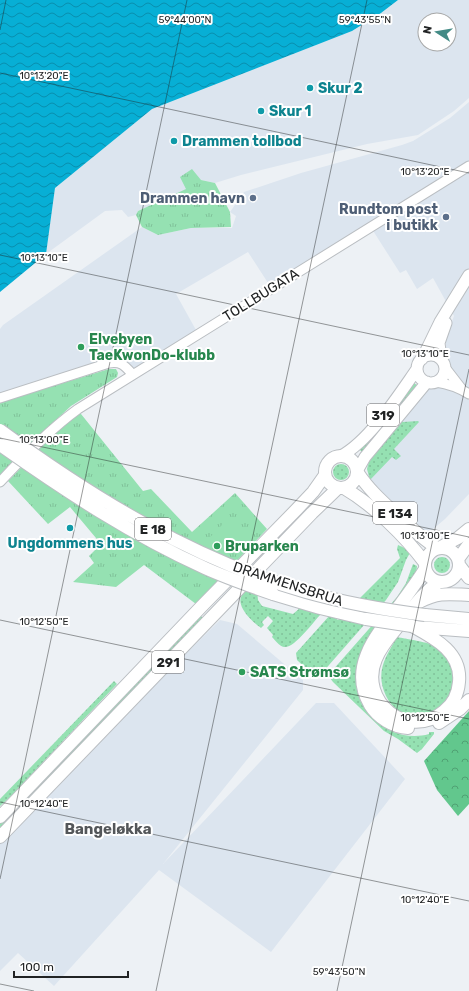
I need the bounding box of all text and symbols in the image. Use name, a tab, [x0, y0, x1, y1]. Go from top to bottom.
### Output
north arrow	[417, 12, 457, 52]
text: 59°44'00"N	[158, 14, 212, 26]
text: 59°43'55"N	[339, 14, 391, 26]
text: N	[421, 25, 435, 35]
text: 10°13'20"E	[20, 70, 69, 82]
place label: Skur 2	[318, 80, 363, 97]
marker: Skur 2	[305, 83, 315, 93]
place label: Skur 1	[269, 103, 311, 120]
marker: Skur 1	[256, 106, 266, 116]
place label: Drammen tollbod	[182, 133, 302, 150]
marker: Drammen tollbod	[169, 136, 179, 146]
text: 10°13'20"E	[401, 166, 450, 178]
place label: Drammen havn	[140, 190, 245, 207]
marker: Drammen havn	[248, 193, 258, 203]
place label: Rundtom post i butikk	[339, 201, 439, 234]
marker: Rundtom post i butikk	[441, 212, 451, 222]
text: 10°13'10"E	[20, 252, 68, 264]
street label: TOLLBUGATA	[220, 265, 303, 325]
place label: Elvebyen TaeKwonDo-klubb	[89, 331, 215, 364]
marker: Elvebyen TaeKwonDo-klubb	[76, 342, 86, 352]
text: 10°13'10"E	[401, 348, 449, 360]
road number: 319	[367, 404, 399, 426]
text: 10°13'00"E	[19, 434, 69, 446]
road number: E 134	[373, 502, 417, 524]
road number: E 18	[135, 518, 171, 540]
marker: Ungdommens hus	[65, 523, 75, 533]
text: 10°13'00"E	[400, 530, 450, 542]
place label: Ungdommens hus	[8, 535, 133, 552]
place label: Bruparken	[225, 538, 299, 555]
marker: Bruparken	[212, 541, 222, 551]
street label: DRAMMENSBRUA	[231, 558, 346, 610]
text: 10°12'50"E	[20, 616, 68, 628]
road number: 291	[152, 651, 184, 673]
place label: SATS Strømsø	[250, 664, 349, 681]
marker: SATS Strømsø	[237, 667, 247, 677]
text: 10°12'50"E	[401, 712, 449, 724]
text: 10°12'40"E	[20, 798, 68, 810]
district label: Bangeløkka	[64, 820, 152, 838]
text: 10°12'40"E	[401, 894, 449, 906]
scale bar	[14, 953, 128, 979]
text: 100 m	[20, 960, 54, 974]
text: 59°43'50"N	[313, 966, 365, 978]

